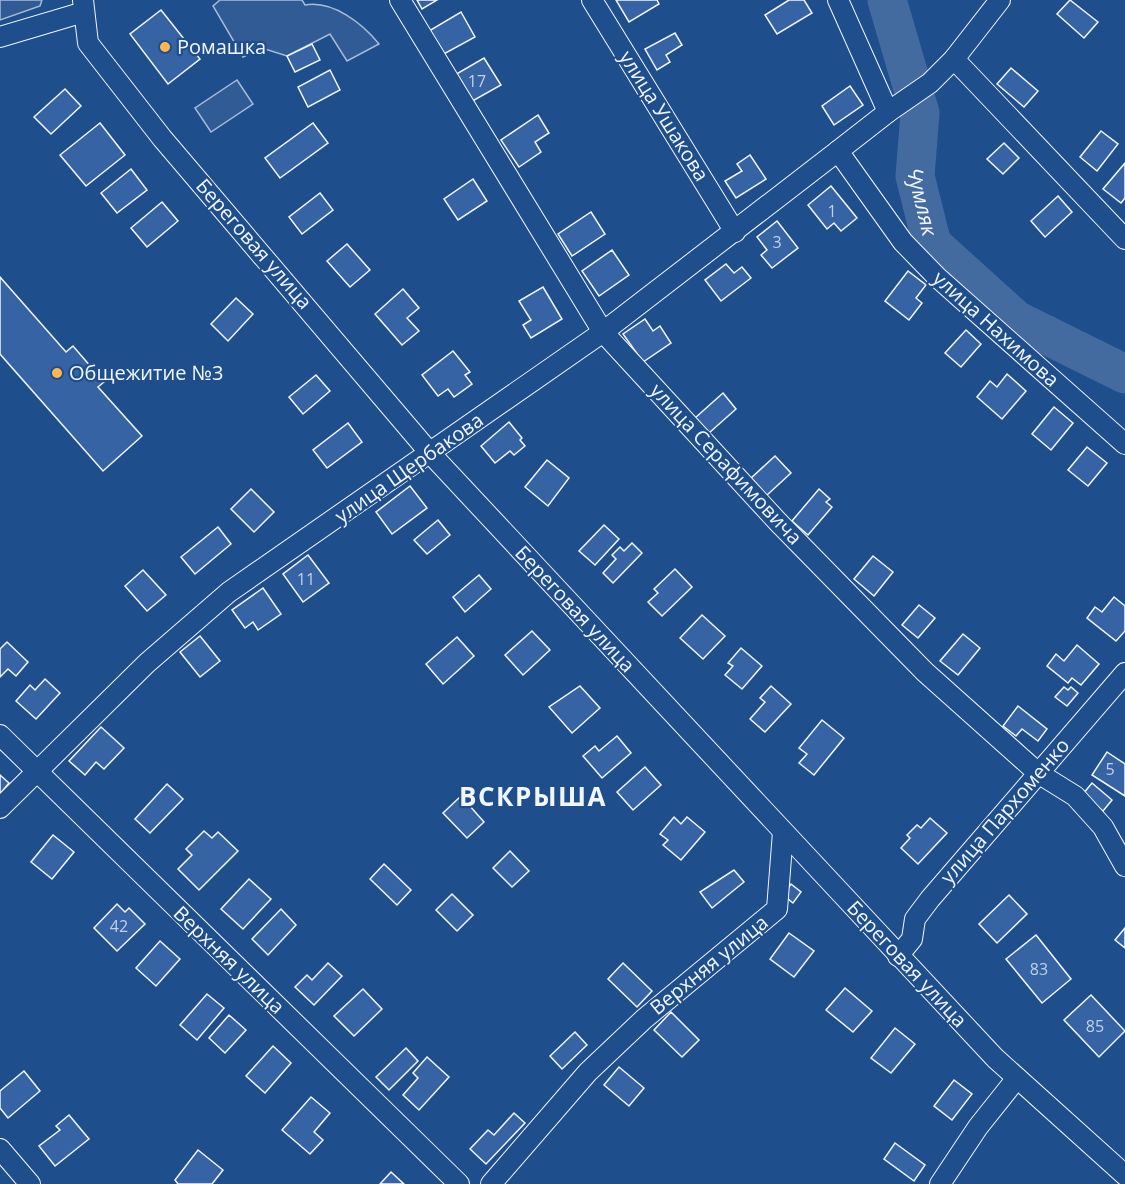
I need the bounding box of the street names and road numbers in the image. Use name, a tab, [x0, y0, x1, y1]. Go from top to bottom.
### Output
street label: улица Ушакова	[613, 45, 715, 186]
street label: Береговая улица	[190, 173, 318, 315]
street label: улица Нахимова	[927, 265, 1065, 393]
street label: улица Серафимовича	[644, 377, 808, 550]
street label: улица Щербакова	[329, 406, 488, 529]
street label: Береговая улица	[509, 539, 641, 678]
street label: улица Пархоменко	[934, 732, 1075, 889]
street label: Береговая улица	[841, 894, 973, 1033]
street label: Верхняя улица	[168, 900, 291, 1020]
street label: Верхняя улица	[644, 909, 773, 1021]

